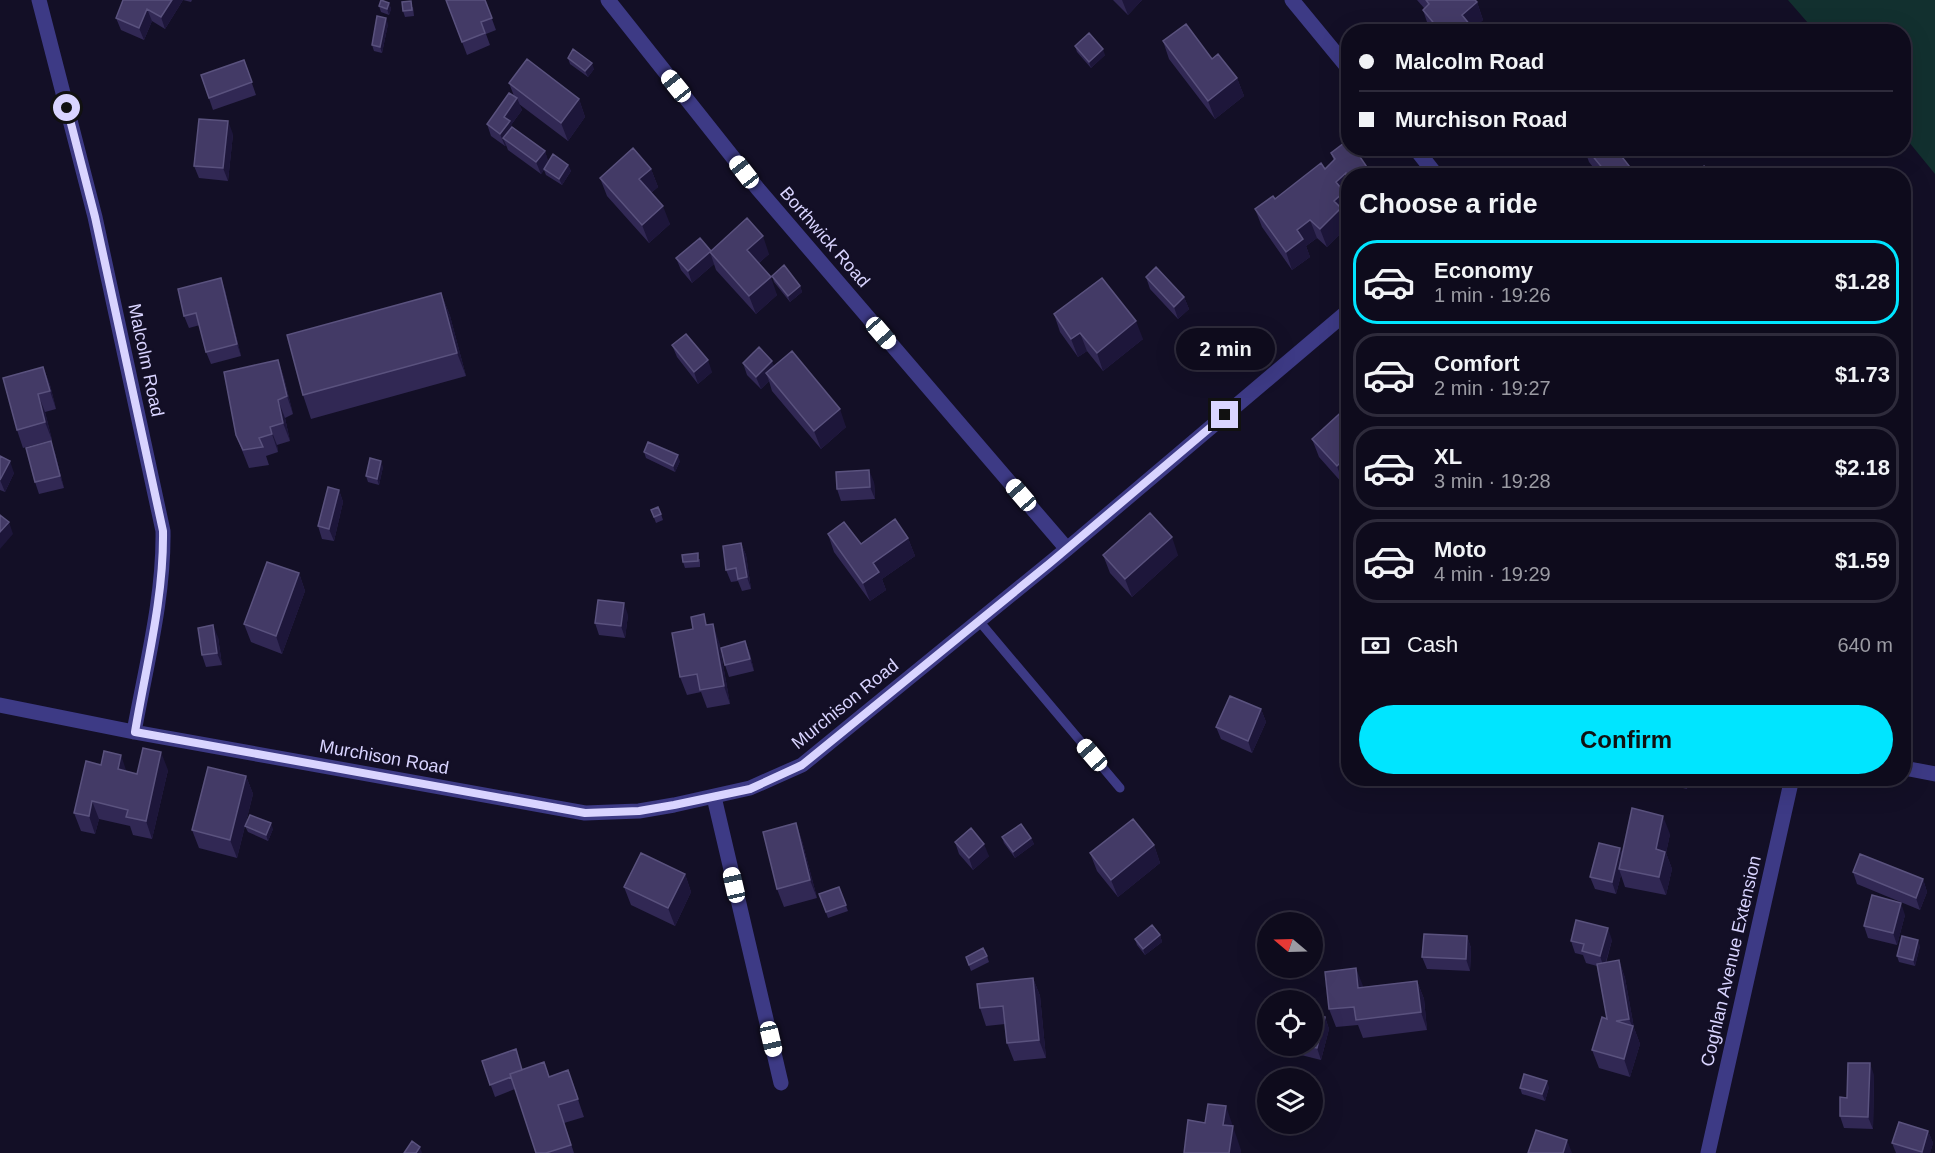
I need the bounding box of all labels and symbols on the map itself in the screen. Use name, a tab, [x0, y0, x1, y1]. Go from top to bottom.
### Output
car	[658, 66, 694, 106]
route start	[53, 94, 80, 121]
car	[726, 152, 762, 192]
street label: Borthwick Road	[776, 183, 874, 291]
street label: Malcolm Road	[124, 302, 168, 418]
car	[862, 314, 900, 352]
callout: 2 min	[1176, 328, 1274, 370]
route end	[1211, 401, 1238, 428]
car	[1002, 476, 1040, 514]
street label: Murchison Road	[788, 655, 902, 753]
street label: Murchison Road	[318, 736, 450, 778]
car	[1073, 736, 1111, 774]
street label: Coghlan Avenue Extension	[1697, 854, 1765, 1068]
car	[721, 865, 747, 905]
north arrow	[1257, 912, 1323, 978]
car	[758, 1019, 784, 1059]

